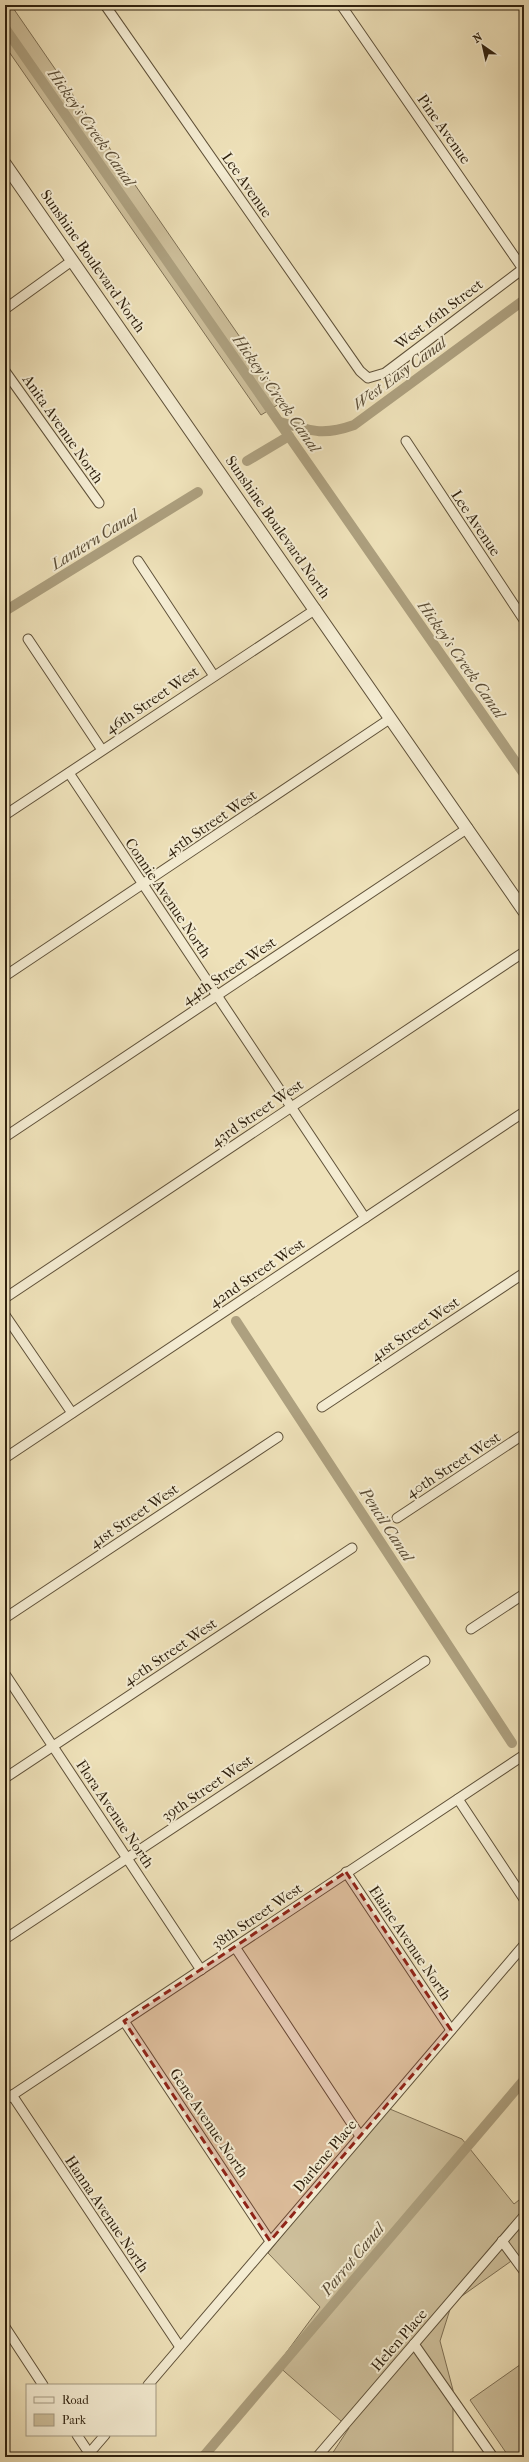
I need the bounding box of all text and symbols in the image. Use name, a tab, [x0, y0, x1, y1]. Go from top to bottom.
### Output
north arrow	[463, 26, 503, 66]
text: N	[471, 30, 485, 46]
water label: Hickey's Creek Canal	[43, 64, 141, 192]
street label: Pine Avenue	[413, 91, 475, 168]
street label: Lee Avenue	[218, 149, 276, 222]
street label: Sunshine Boulevard North	[37, 186, 150, 336]
street label: West 16th Street	[391, 275, 487, 353]
water label: Hickey's Creek Canal	[228, 330, 326, 458]
water label: West Easy Canal	[349, 332, 451, 414]
street label: Anita Avenue North	[18, 370, 108, 487]
street label: Sunshine Boulevard North	[222, 452, 335, 602]
street label: Lee Avenue	[447, 487, 505, 560]
water label: Lantern Canal	[46, 504, 143, 574]
water label: Hickey's Creek Canal	[413, 596, 511, 724]
street label: 46th Street West	[102, 662, 203, 738]
street label: 45th Street West	[162, 785, 261, 860]
street label: Connie Avenue North	[121, 835, 215, 962]
street label: 44th Street West	[179, 933, 280, 1009]
street label: 43rd Street West	[207, 1075, 307, 1151]
street label: 42nd Street West	[206, 1234, 309, 1312]
street label: 41st Street West	[367, 1292, 463, 1365]
street label: 40th Street West	[402, 1427, 504, 1502]
street label: 41st Street West	[86, 1479, 182, 1552]
water label: Pencil Canal	[355, 1483, 419, 1567]
street label: 40th Street West	[120, 1614, 221, 1690]
street label: 39th Street West	[158, 1751, 256, 1825]
street label: Flora Avenue North	[72, 1756, 158, 1872]
street label: 38th Street West	[208, 1879, 306, 1953]
street label: Elaine Avenue North	[365, 1882, 455, 2004]
street label: Gene Avenue North	[166, 2065, 253, 2181]
street label: Darlene Place	[289, 2115, 361, 2196]
street label: Hanna Avenue North	[61, 2152, 153, 2276]
water label: Parrot Canal	[316, 2218, 389, 2300]
street label: Helen Place	[367, 2305, 431, 2375]
legend	[26, 2384, 156, 2436]
text: Road	[62, 2393, 89, 2407]
text: Park	[62, 2413, 87, 2427]

